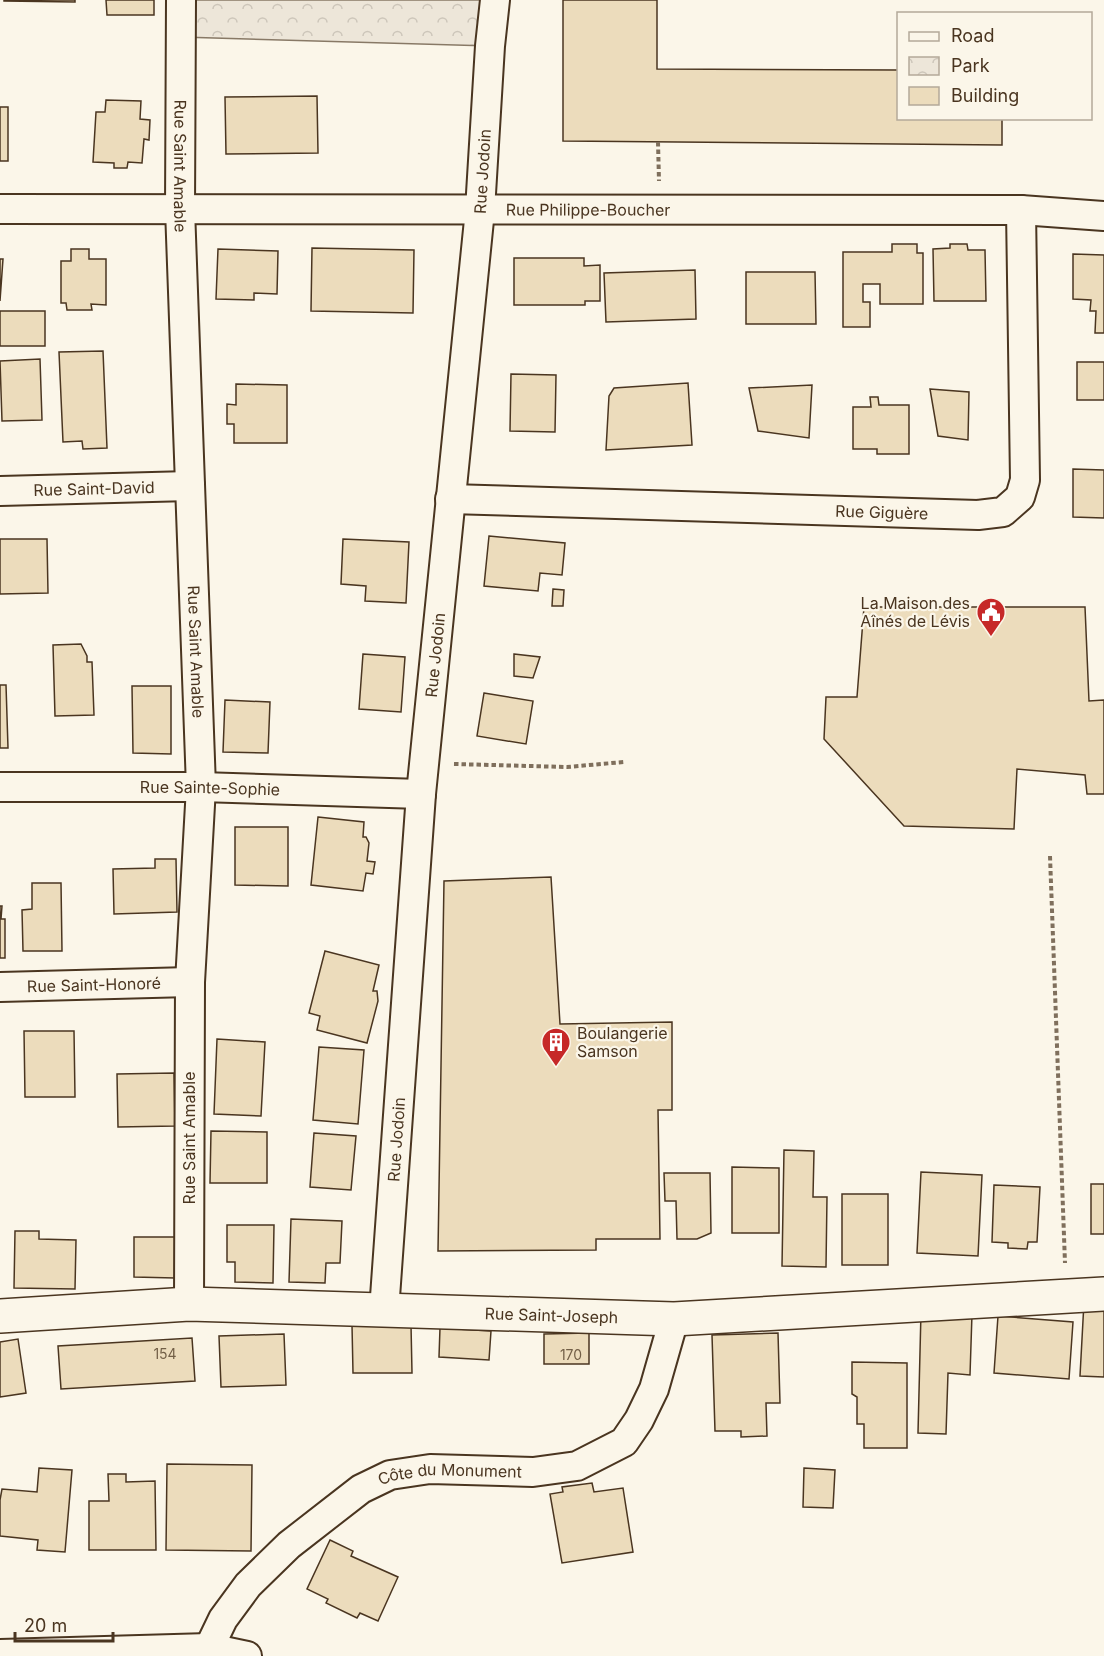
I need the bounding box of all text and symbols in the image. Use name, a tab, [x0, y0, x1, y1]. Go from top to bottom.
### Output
legend	[897, 12, 1092, 120]
text: Road	[951, 25, 994, 46]
text: Park	[951, 55, 990, 76]
text: Building	[951, 85, 1019, 106]
street label: Rue Saint Amable	[170, 99, 191, 233]
street label: Rue Jodoin	[470, 128, 495, 214]
street label: Rue Philippe-Boucher	[506, 199, 670, 220]
street label: Rue Saint-David	[33, 477, 155, 500]
street label: Rue Giguère	[835, 501, 929, 523]
street label: Rue Saint Amable	[184, 585, 208, 719]
place label: La Maison des Aînés de Lévis	[860, 593, 970, 631]
public building icon: La Maison des Aînés de Lévis	[975, 596, 1007, 638]
street label: Rue Jodoin	[421, 612, 449, 698]
street label: Rue Sainte-Sophie	[140, 777, 280, 800]
street label: Rue Saint-Honoré	[27, 973, 161, 996]
place label: Boulangerie Samson	[577, 1023, 667, 1061]
building icon: Boulangerie Samson	[540, 1026, 572, 1068]
street label: Rue Saint Amable	[179, 1072, 199, 1204]
street label: Rue Jodoin	[383, 1096, 409, 1183]
street label: Rue Saint-Joseph	[484, 1303, 618, 1327]
house number: 154	[153, 1345, 177, 1362]
house number: 170	[560, 1346, 582, 1363]
street label: Côte du Monument	[374, 1459, 522, 1489]
scale bar	[15, 1605, 112, 1643]
text: 20 m	[24, 1615, 67, 1636]

